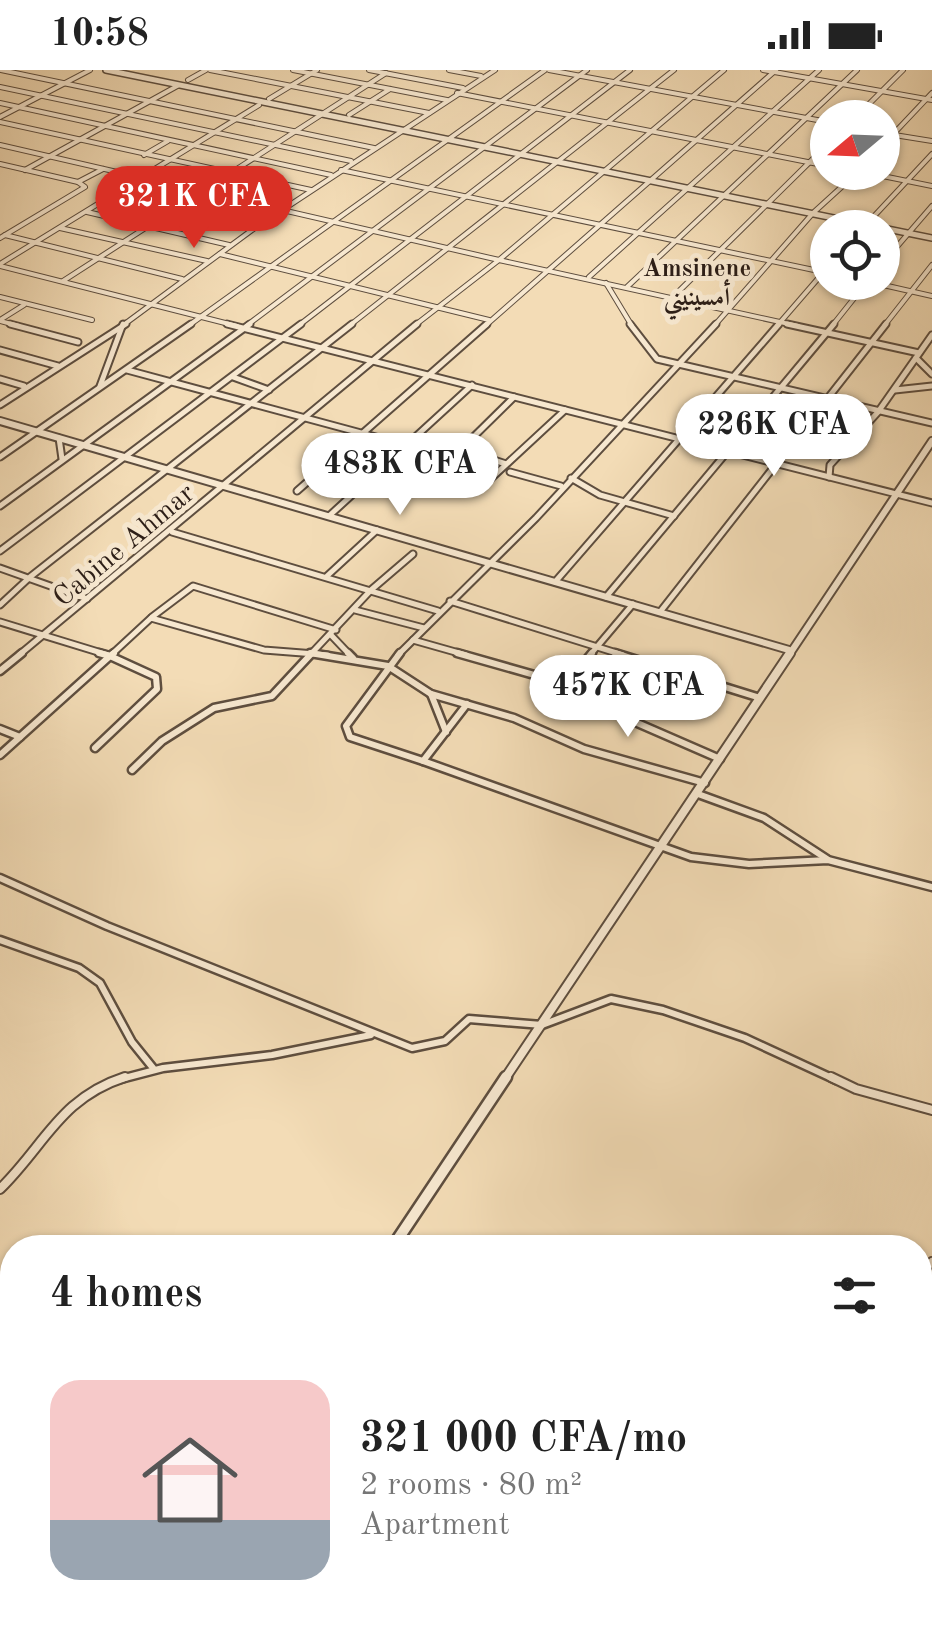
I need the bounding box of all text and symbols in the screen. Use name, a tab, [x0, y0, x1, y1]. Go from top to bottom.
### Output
text: 10:58	[50, 16, 149, 54]
north arrow	[810, 100, 900, 190]
map controls	[810, 100, 900, 300]
pin: 321K CFA	[91, 166, 297, 251]
text: 321K CFA	[117, 182, 271, 214]
button: locate	[810, 210, 900, 300]
district label: Amsinene أمسينيني	[643, 257, 751, 320]
pin: 226K CFA	[671, 394, 877, 479]
text: 226K CFA	[697, 410, 851, 442]
pin: 483K CFA	[297, 433, 503, 518]
text: 483K CFA	[323, 449, 477, 481]
street label: Cabine Ahmar	[49, 479, 201, 613]
pin: 457K CFA	[525, 655, 731, 740]
text: 457K CFA	[551, 671, 705, 703]
icon: filters	[827, 1268, 882, 1323]
text: 4 homes	[50, 1274, 202, 1316]
text: 321 000 CFA/mo	[360, 1419, 687, 1461]
icon: home	[130, 1420, 250, 1540]
text: 2 rooms · 80 m²	[360, 1470, 582, 1502]
text: Apartment	[360, 1510, 510, 1542]

